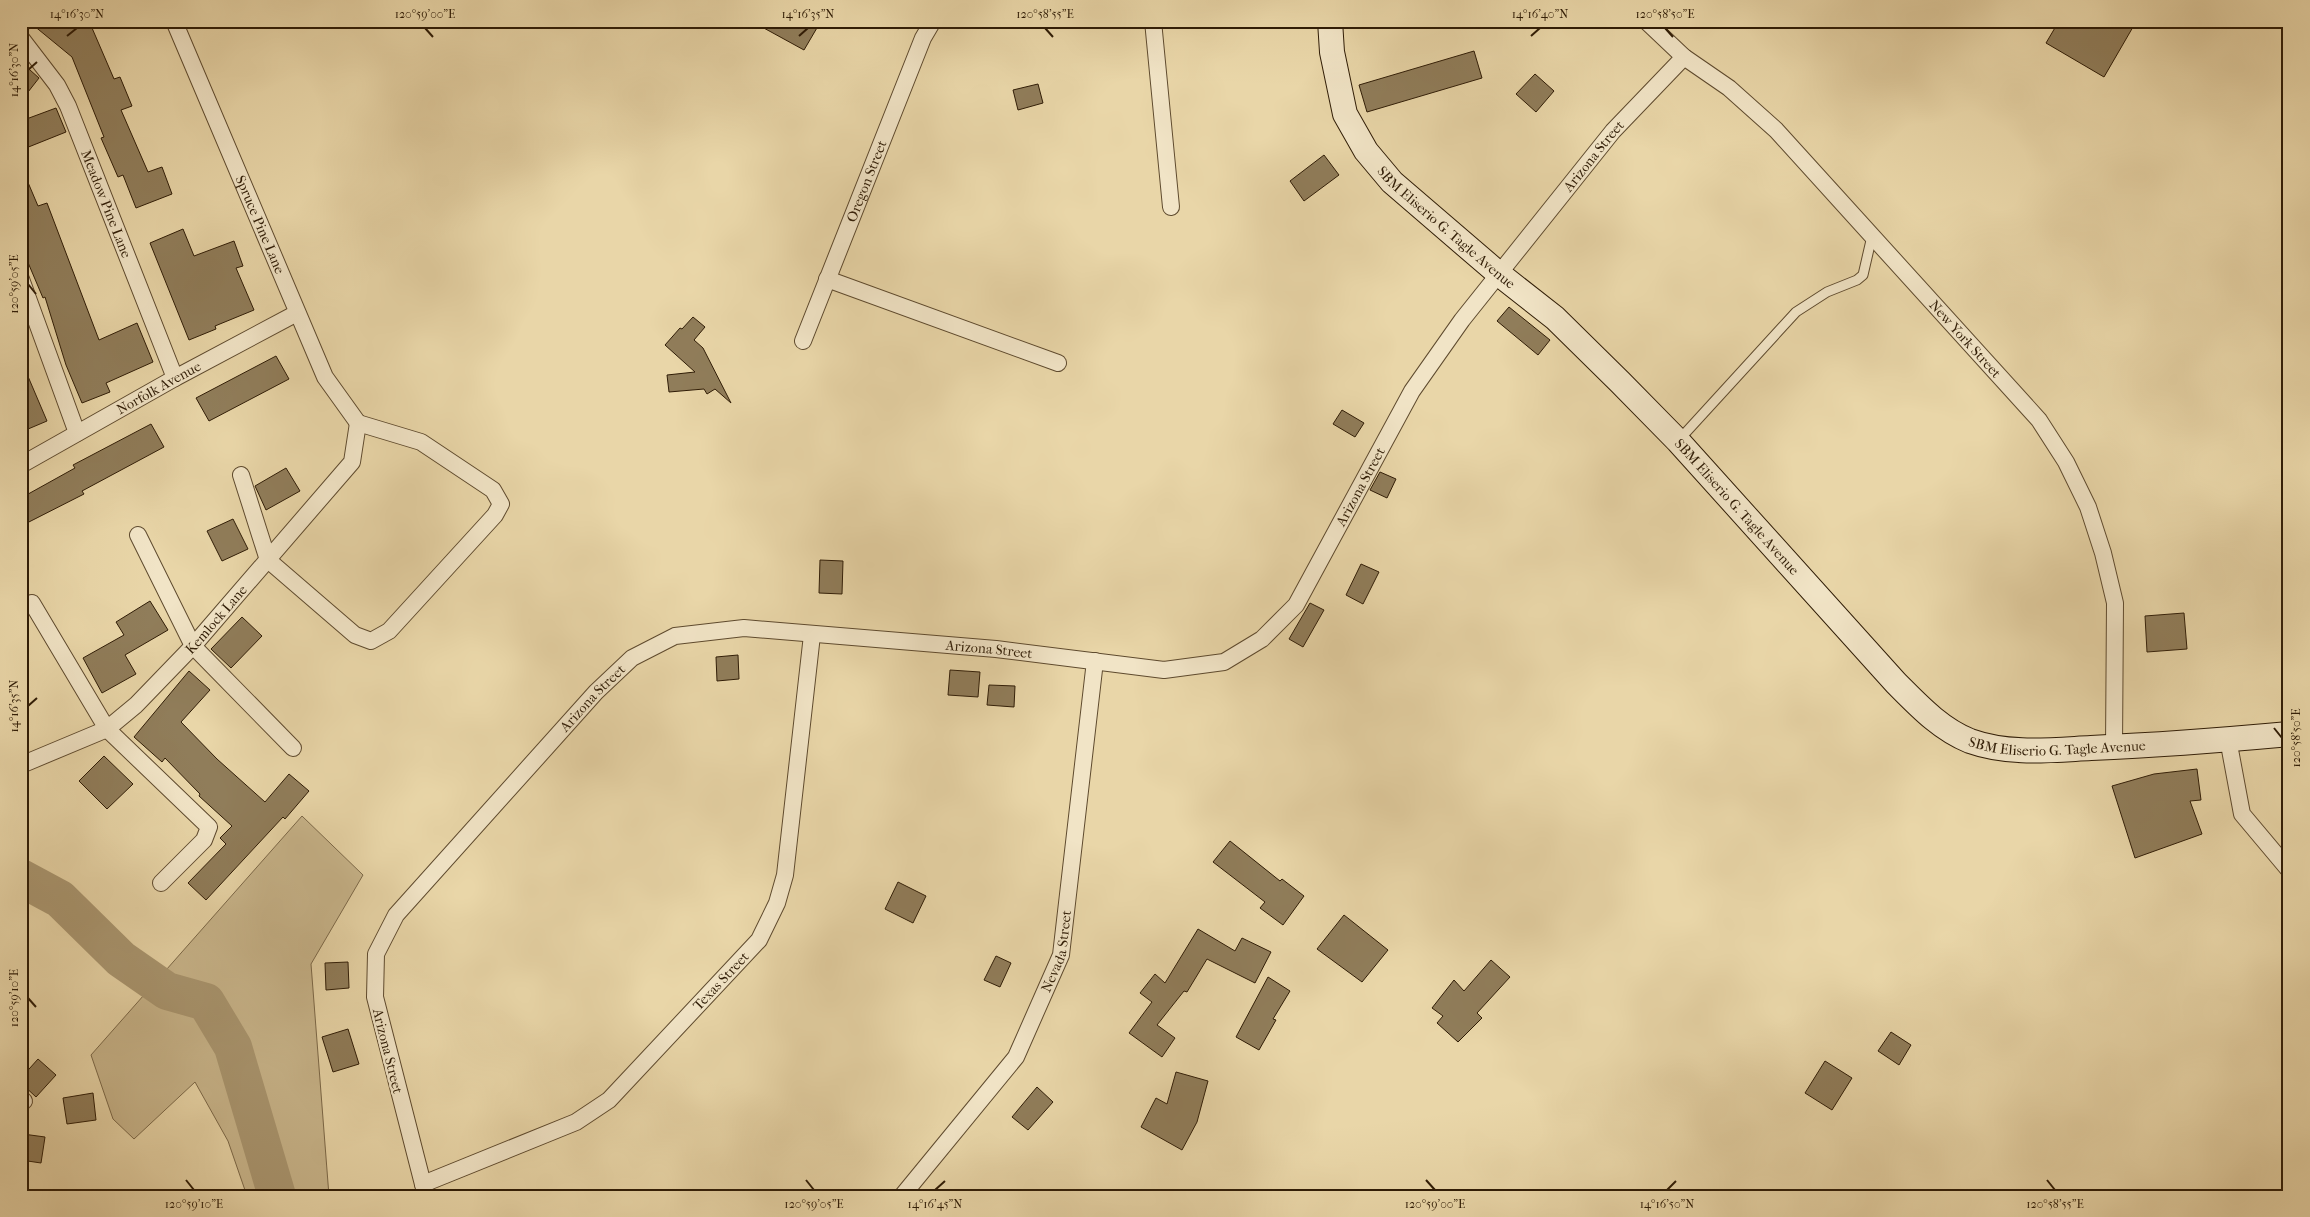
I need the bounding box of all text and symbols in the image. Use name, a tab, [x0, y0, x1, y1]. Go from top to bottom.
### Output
text: 14°16'30"N	[50, 7, 104, 21]
text: 120°59'00"E	[395, 7, 455, 21]
text: 14°16'35"N	[782, 7, 834, 21]
text: 120°58'55"E	[1016, 7, 1074, 21]
text: 14°16'40"N	[1512, 7, 1568, 21]
text: 120°58'50"E	[1636, 7, 1695, 21]
text: 14°16'30"N	[7, 43, 21, 97]
street label: Arizona Street	[1559, 117, 1628, 196]
street label: Oregon Street	[843, 138, 891, 225]
street label: Meadow Pine Lane	[77, 148, 135, 260]
street label: SBM Eliserio G. Tagle Avenue	[1373, 163, 1518, 292]
street label: Spruce Pine Lane	[231, 173, 288, 277]
text: 120°59'05"E	[7, 254, 21, 314]
street label: New York Street	[1926, 297, 2005, 382]
street label: Norfolk Avenue	[114, 358, 204, 418]
street label: SBM Eliserio G. Tagle Avenue	[1671, 435, 1803, 579]
street label: Arizona Street	[1332, 445, 1389, 530]
street label: Kemlock Lane	[182, 582, 251, 658]
street label: Arizona Street	[944, 637, 1033, 662]
street label: Arizona Street	[556, 661, 629, 736]
text: 14°16'35"N	[7, 680, 21, 732]
text: 120°58'50"E	[2289, 709, 2303, 768]
street label: SBM Eliserio G. Tagle Avenue	[1966, 733, 2146, 760]
street label: Nevada Street	[1038, 909, 1075, 995]
street label: Texas Street	[689, 948, 753, 1014]
text: 120°59'10"E	[7, 969, 21, 1027]
street label: Arizona Street	[369, 1006, 406, 1095]
text: 120°59'10"E	[165, 1197, 223, 1211]
text: 120°59'05"E	[784, 1197, 844, 1211]
text: 14°16'45"N	[908, 1197, 962, 1211]
text: 120°59'00"E	[1405, 1197, 1465, 1211]
text: 14°16'50"N	[1640, 1197, 1694, 1211]
text: 120°58'55"E	[2026, 1197, 2084, 1211]

